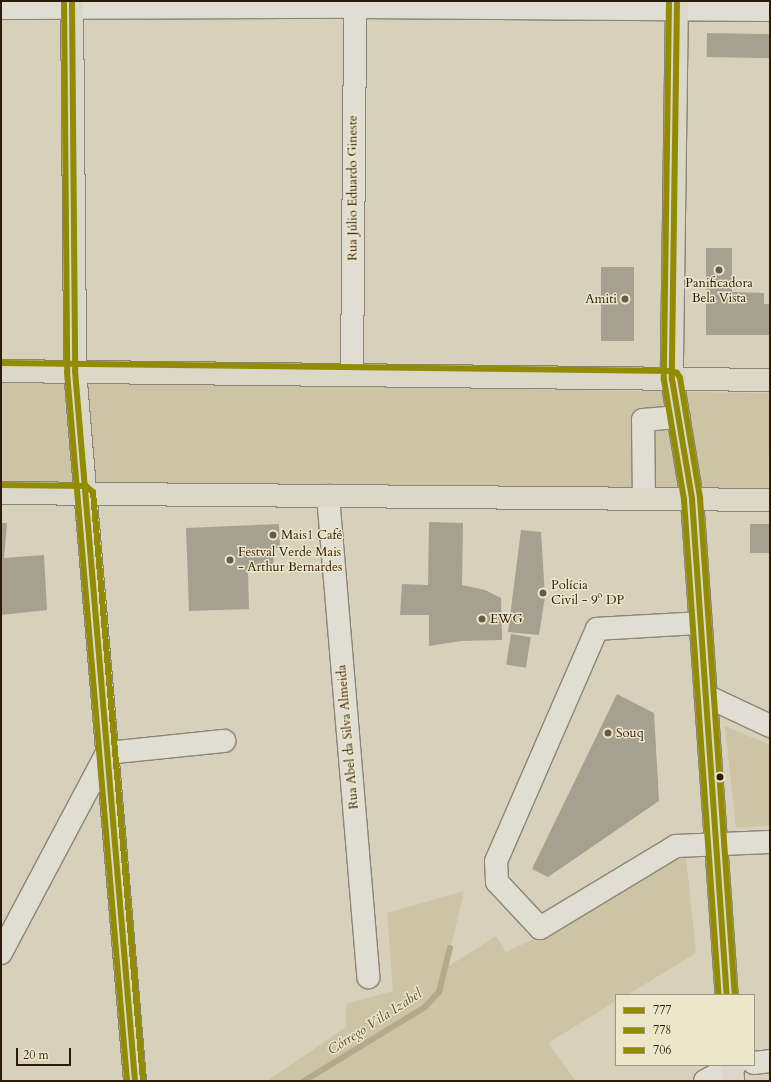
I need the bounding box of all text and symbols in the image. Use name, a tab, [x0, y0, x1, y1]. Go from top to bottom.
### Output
street label: Rua Júlio Eduardo Gineste	[345, 115, 361, 261]
marker: Panificadora Bela Vista	[714, 265, 724, 275]
place label: Panificadora Bela Vista	[685, 276, 753, 307]
place label: Amiti	[585, 291, 617, 307]
marker: Amiti	[620, 294, 630, 304]
place label: Mais1 Café	[281, 527, 342, 543]
marker: Mais1 Café	[268, 530, 278, 540]
place label: Festval Verde Mais - Arthur Bernardes	[238, 545, 342, 576]
marker: Festval Verde Mais - Arthur Bernardes	[225, 555, 235, 565]
place label: Polícia Civil - 9º DP	[551, 578, 624, 609]
marker: Polícia Civil - 9º DP	[538, 588, 548, 598]
place label: EWG	[490, 611, 523, 627]
marker: EWG	[477, 614, 487, 624]
street label: Rua Abel da Silva Almeida	[334, 664, 362, 810]
place label: Souq	[616, 725, 644, 741]
marker: Souq	[603, 728, 613, 738]
unlabelled marker	[715, 772, 725, 782]
water label: Córrego Vila Izabel	[325, 985, 425, 1059]
legend	[615, 994, 755, 1066]
text: 777	[653, 1002, 671, 1018]
text: 778	[653, 1022, 671, 1038]
scale bar	[18, 1040, 73, 1066]
text: 706	[653, 1042, 671, 1058]
text: 20 m	[23, 1047, 49, 1063]

